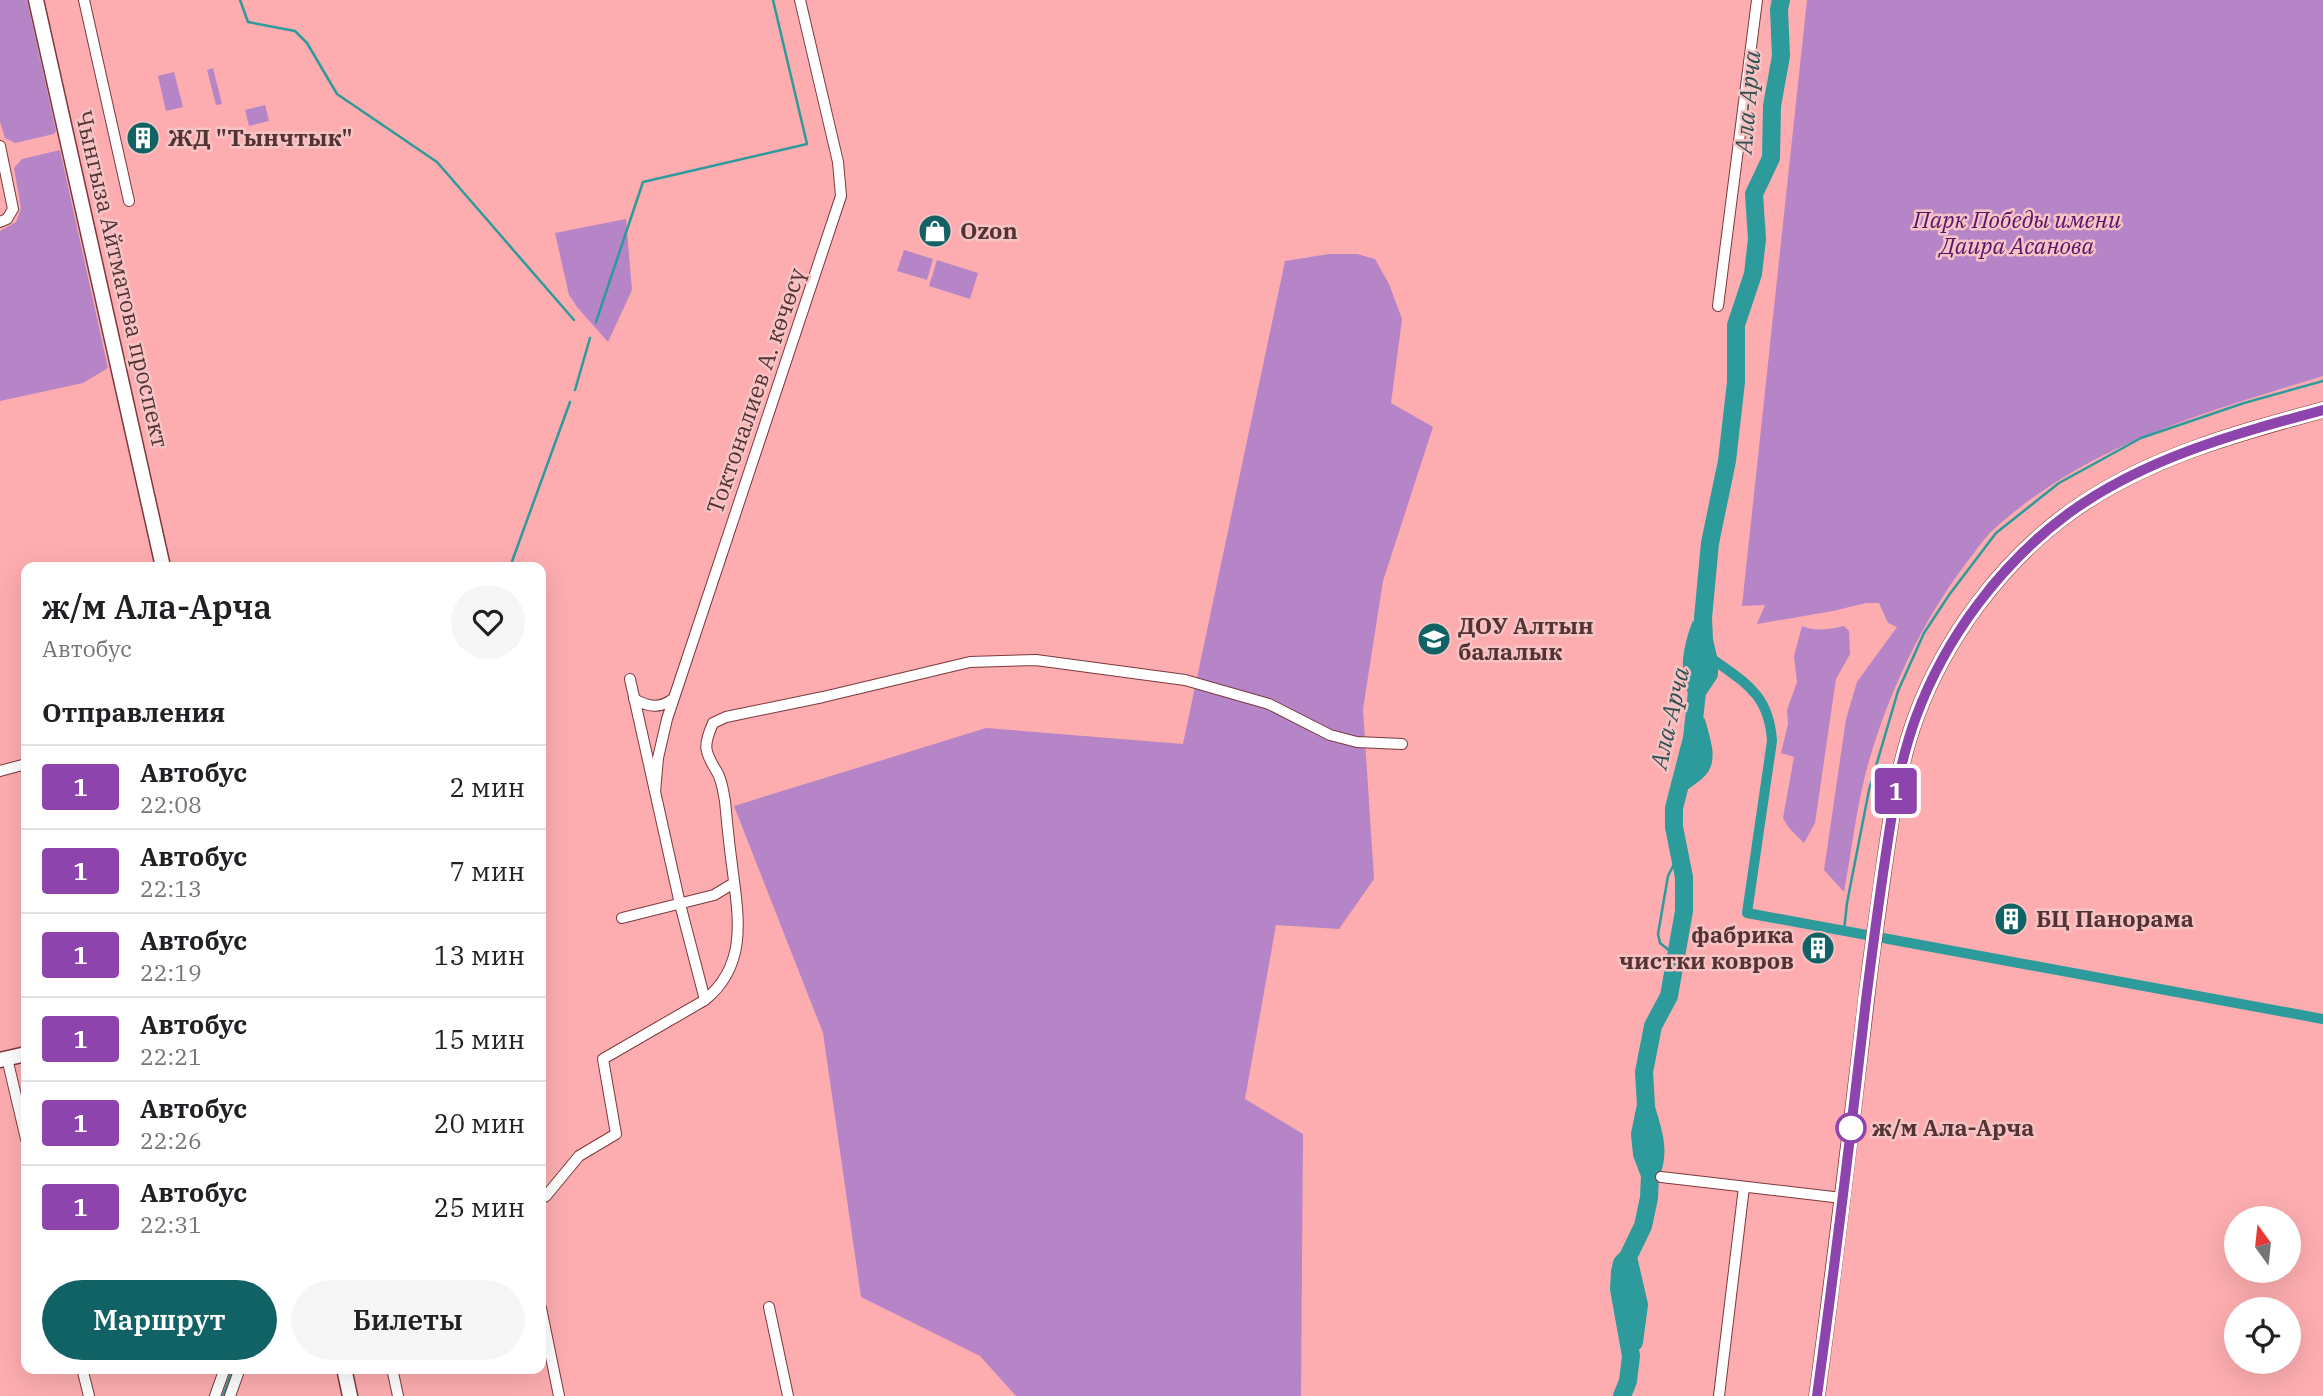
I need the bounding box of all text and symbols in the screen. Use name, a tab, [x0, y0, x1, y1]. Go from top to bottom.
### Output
water label: Ала-Арча	[1726, 49, 1767, 157]
street label: Чынгыза Айтматова проспект	[70, 107, 176, 450]
building icon: ЖД "Тынчтык"	[124, 119, 162, 157]
place label: ЖД "Тынчтык"	[168, 122, 353, 152]
park label: Парк Победы имени Даира Асанова	[1912, 204, 2121, 260]
shop icon: Ozon	[916, 212, 954, 250]
place label: Ozon	[960, 215, 1018, 245]
street label: Токтоналиев А. көчөсү	[699, 263, 811, 518]
text: ж/м Ала-Арча	[42, 585, 272, 628]
button: heart	[451, 585, 525, 659]
place label: ДОУ Алтын балалык	[1458, 610, 1594, 666]
school or university icon: ДОУ Алтын балалык	[1415, 620, 1453, 658]
text: Автобус	[42, 633, 132, 663]
water label: Ала-Арча	[1641, 664, 1696, 774]
text: Отправления	[42, 695, 225, 729]
text: Автобус	[140, 755, 247, 789]
line badge: 1	[1873, 768, 1919, 814]
text: 2 мин	[449, 770, 525, 804]
text: 1	[73, 771, 88, 803]
text: 1	[1889, 775, 1903, 807]
text: 22:08	[140, 789, 202, 819]
text: Автобус	[140, 839, 247, 873]
text: 7 мин	[449, 854, 525, 888]
text: 1	[73, 855, 88, 887]
text: 22:13	[140, 873, 202, 903]
building icon: БЦ Панорама	[1992, 900, 2030, 938]
place label: БЦ Панорама	[2036, 903, 2194, 933]
place label: фабрика чистки ковров	[1619, 919, 1794, 975]
text: Автобус	[140, 923, 247, 957]
building icon: фабрика чистки ковров	[1799, 929, 1837, 967]
text: 13 мин	[434, 938, 525, 972]
text: 1	[73, 939, 88, 971]
text: 22:19	[140, 957, 202, 987]
text: Автобус	[140, 1007, 247, 1041]
text: 15 мин	[434, 1022, 525, 1056]
text: 1	[73, 1023, 88, 1055]
text: 22:21	[140, 1041, 202, 1071]
text: Автобус	[140, 1091, 247, 1125]
text: 20 мин	[434, 1106, 525, 1140]
text: 1	[73, 1107, 88, 1139]
place label: ж/м Ала-Арча	[1872, 1112, 2035, 1142]
marker: ж/м Ала-Арча	[1836, 1113, 1866, 1143]
text: 22:26	[140, 1125, 202, 1155]
text: Автобус	[140, 1175, 247, 1209]
text: 25 мин	[434, 1190, 525, 1224]
text: 1	[73, 1191, 88, 1223]
north arrow	[2224, 1206, 2301, 1283]
map controls	[2224, 1206, 2301, 1374]
text: 22:31	[140, 1209, 202, 1239]
button: Маршрут	[42, 1280, 277, 1360]
button: Билеты	[291, 1280, 525, 1360]
button: locate	[2224, 1297, 2301, 1374]

